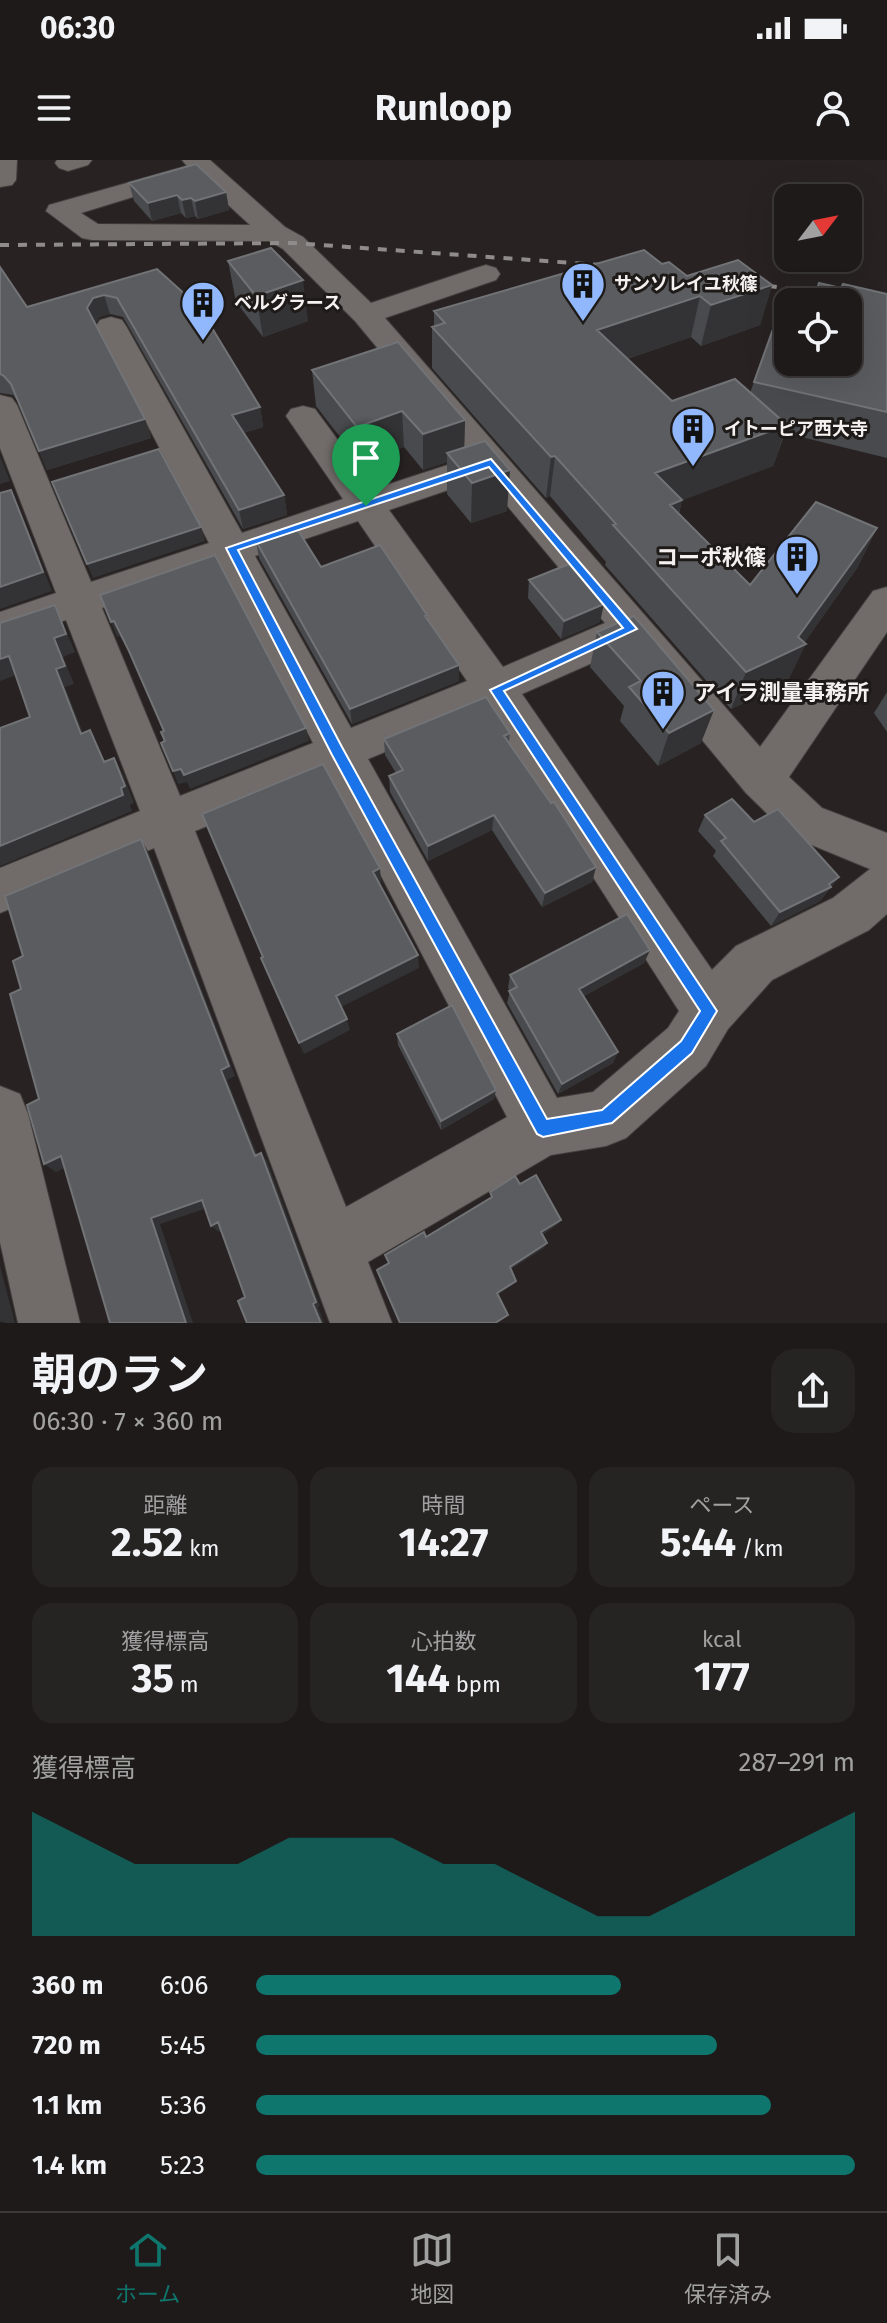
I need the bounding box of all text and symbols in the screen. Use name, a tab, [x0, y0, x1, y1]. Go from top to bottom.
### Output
text: 06:30	[40, 10, 115, 46]
icon: menu	[32, 86, 76, 130]
text: Runloop	[375, 86, 512, 130]
icon: person	[811, 86, 855, 130]
north arrow	[774, 184, 862, 272]
map controls	[774, 184, 862, 376]
building icon: サンソレイユ秋篠	[559, 260, 607, 323]
place label: サンソレイユ秋篠	[614, 273, 758, 295]
building icon: ベルグラース	[179, 279, 227, 342]
button: locate	[774, 288, 862, 376]
place label: ベルグラース	[234, 292, 341, 314]
building icon: イトーピア西大寺	[669, 405, 717, 468]
place label: イトーピア西大寺	[724, 418, 868, 440]
pin	[332, 424, 400, 506]
icon: arrive	[344, 436, 388, 480]
building icon: コーポ秋篠	[773, 533, 821, 596]
place label: コーポ秋篠	[656, 544, 766, 571]
building icon: アイラ測量事務所	[639, 668, 687, 731]
place label: アイラ測量事務所	[694, 679, 869, 706]
text: 朝のラン	[32, 1349, 208, 1402]
button: share	[771, 1349, 855, 1433]
text: 06:30 · 7 × 360 m	[32, 1406, 223, 1437]
text: 距離	[143, 1492, 187, 1519]
text: 時間	[421, 1492, 466, 1519]
text: ペース	[689, 1492, 754, 1519]
text: 2.52	[111, 1519, 183, 1567]
text: 14:27	[399, 1519, 488, 1567]
text: 5:44	[660, 1519, 736, 1567]
text: km	[183, 1535, 219, 1562]
text: /km	[736, 1535, 784, 1562]
text: kcal	[702, 1626, 742, 1653]
text: 獲得標高	[121, 1628, 209, 1655]
text: 心拍数	[410, 1628, 477, 1655]
text: 177	[694, 1653, 750, 1701]
text: 35	[132, 1655, 174, 1703]
text: 144	[386, 1655, 450, 1703]
text: m	[174, 1671, 199, 1698]
text: bpm	[450, 1671, 501, 1698]
text: 287–291 m	[739, 1747, 855, 1778]
text: 獲得標高	[32, 1753, 136, 1784]
text: 360 m	[32, 1970, 104, 2001]
text: 6:06	[160, 1970, 208, 2001]
text: 720 m	[32, 2030, 101, 2061]
text: 5:45	[160, 2030, 206, 2061]
text: 1.1 km	[32, 2090, 102, 2121]
text: 5:36	[160, 2090, 206, 2121]
text: 1.4 km	[32, 2150, 107, 2181]
text: 5:23	[160, 2150, 205, 2181]
tab: ホーム	[115, 2228, 180, 2308]
tab: 地図	[410, 2228, 454, 2308]
tab: 保存済み	[684, 2228, 772, 2308]

